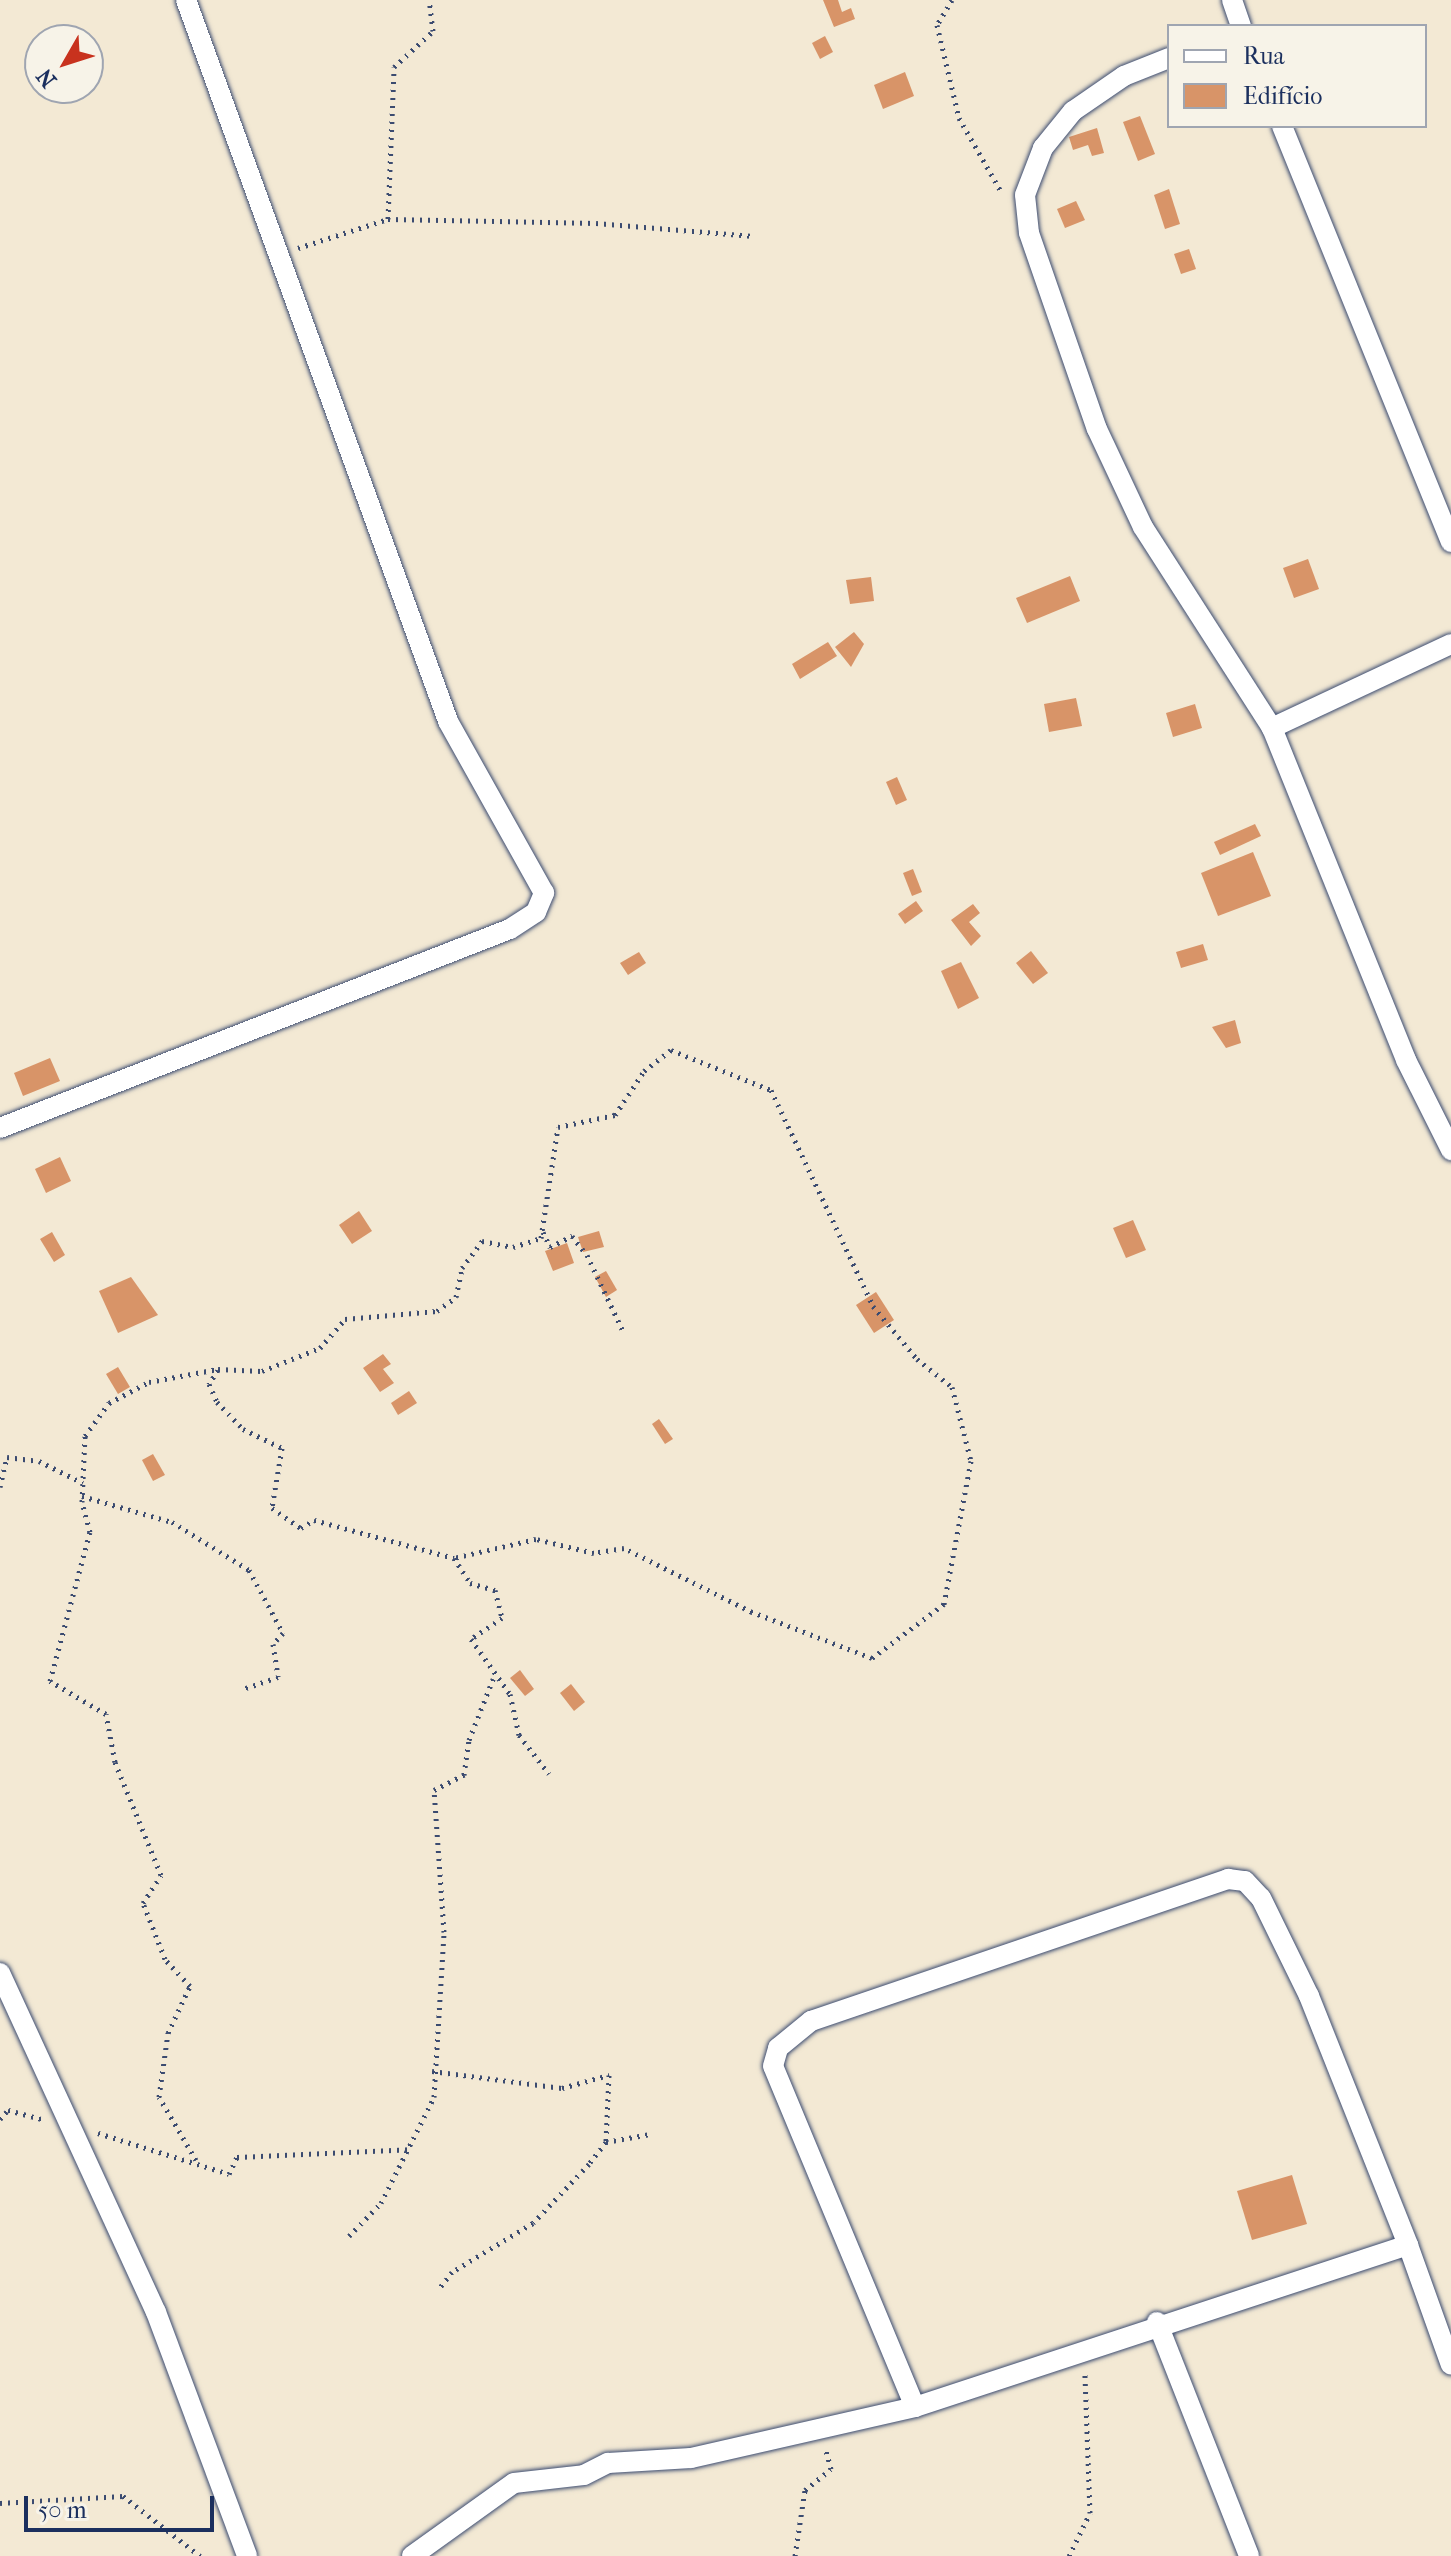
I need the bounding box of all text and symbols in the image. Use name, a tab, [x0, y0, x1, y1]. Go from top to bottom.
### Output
north arrow	[24, 24, 104, 104]
legend	[1167, 24, 1427, 128]
text: Rua	[1243, 42, 1285, 70]
text: N	[32, 63, 62, 93]
text: Edifício	[1243, 82, 1322, 110]
scale bar	[28, 2480, 218, 2530]
text: 50 m	[38, 2496, 87, 2524]

